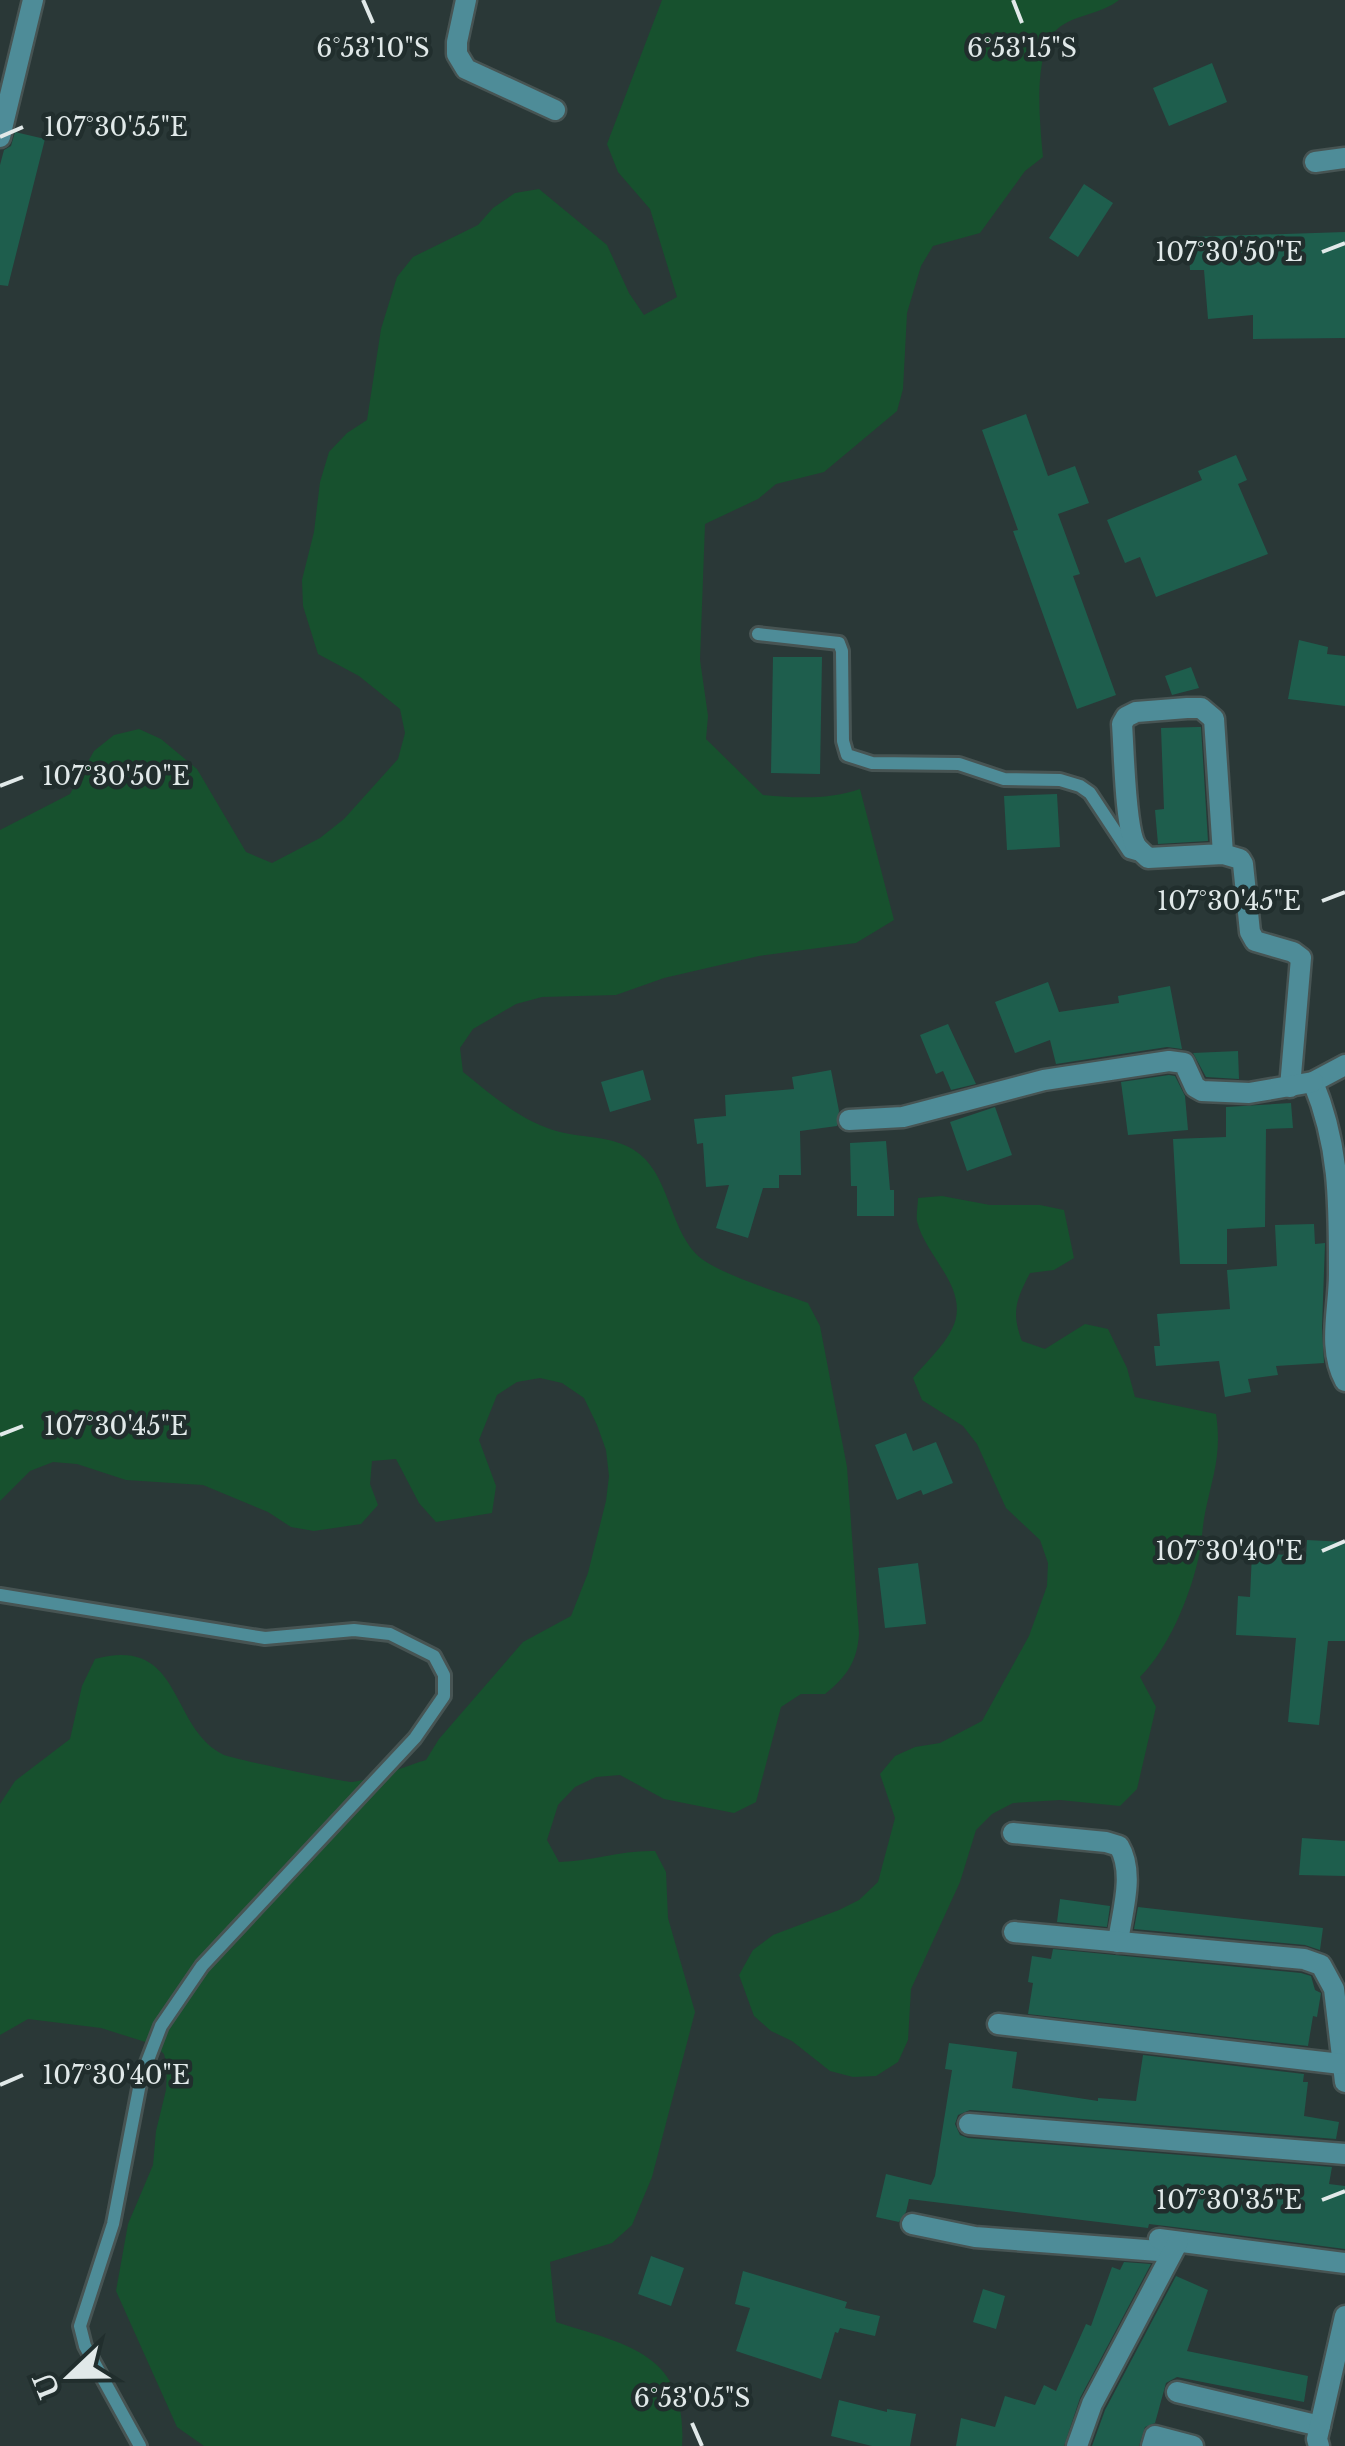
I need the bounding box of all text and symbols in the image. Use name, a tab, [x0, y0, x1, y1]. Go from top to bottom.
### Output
text: 6°53'10"S	[316, 33, 430, 64]
text: 6°53'15"S	[967, 33, 1077, 64]
text: 107°30'55"E	[44, 112, 188, 143]
text: 107°30'50"E	[1155, 237, 1303, 268]
text: 107°30'50"E	[42, 761, 190, 792]
text: 107°30'45"E	[1157, 886, 1301, 917]
text: 107°30'45"E	[44, 1411, 188, 1442]
text: 107°30'40"E	[1155, 1536, 1303, 1567]
text: 107°30'40"E	[42, 2060, 190, 2091]
text: 107°30'35"E	[1156, 2185, 1302, 2216]
north arrow	[20, 2326, 120, 2426]
text: U	[26, 2367, 68, 2403]
text: 6°53'05"S	[634, 2383, 750, 2414]

